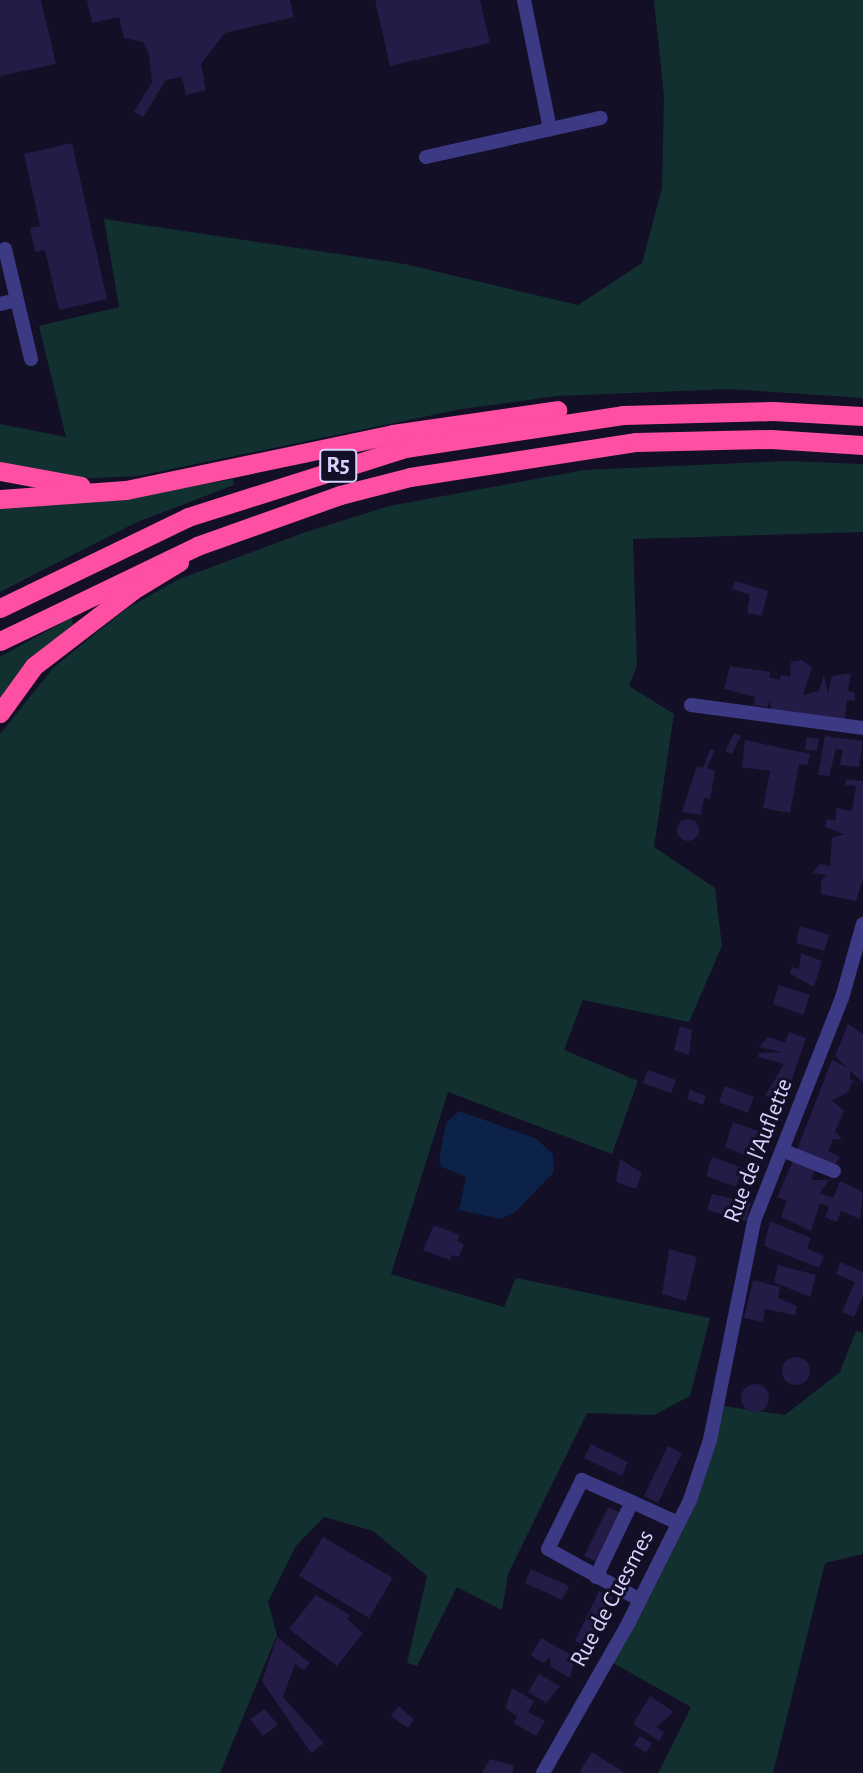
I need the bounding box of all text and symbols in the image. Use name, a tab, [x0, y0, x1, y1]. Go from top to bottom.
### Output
road number: R5	[319, 446, 357, 486]
street label: Rue de l'Auflette	[718, 1075, 800, 1227]
street label: Rue de Cuesmes	[565, 1526, 661, 1672]

